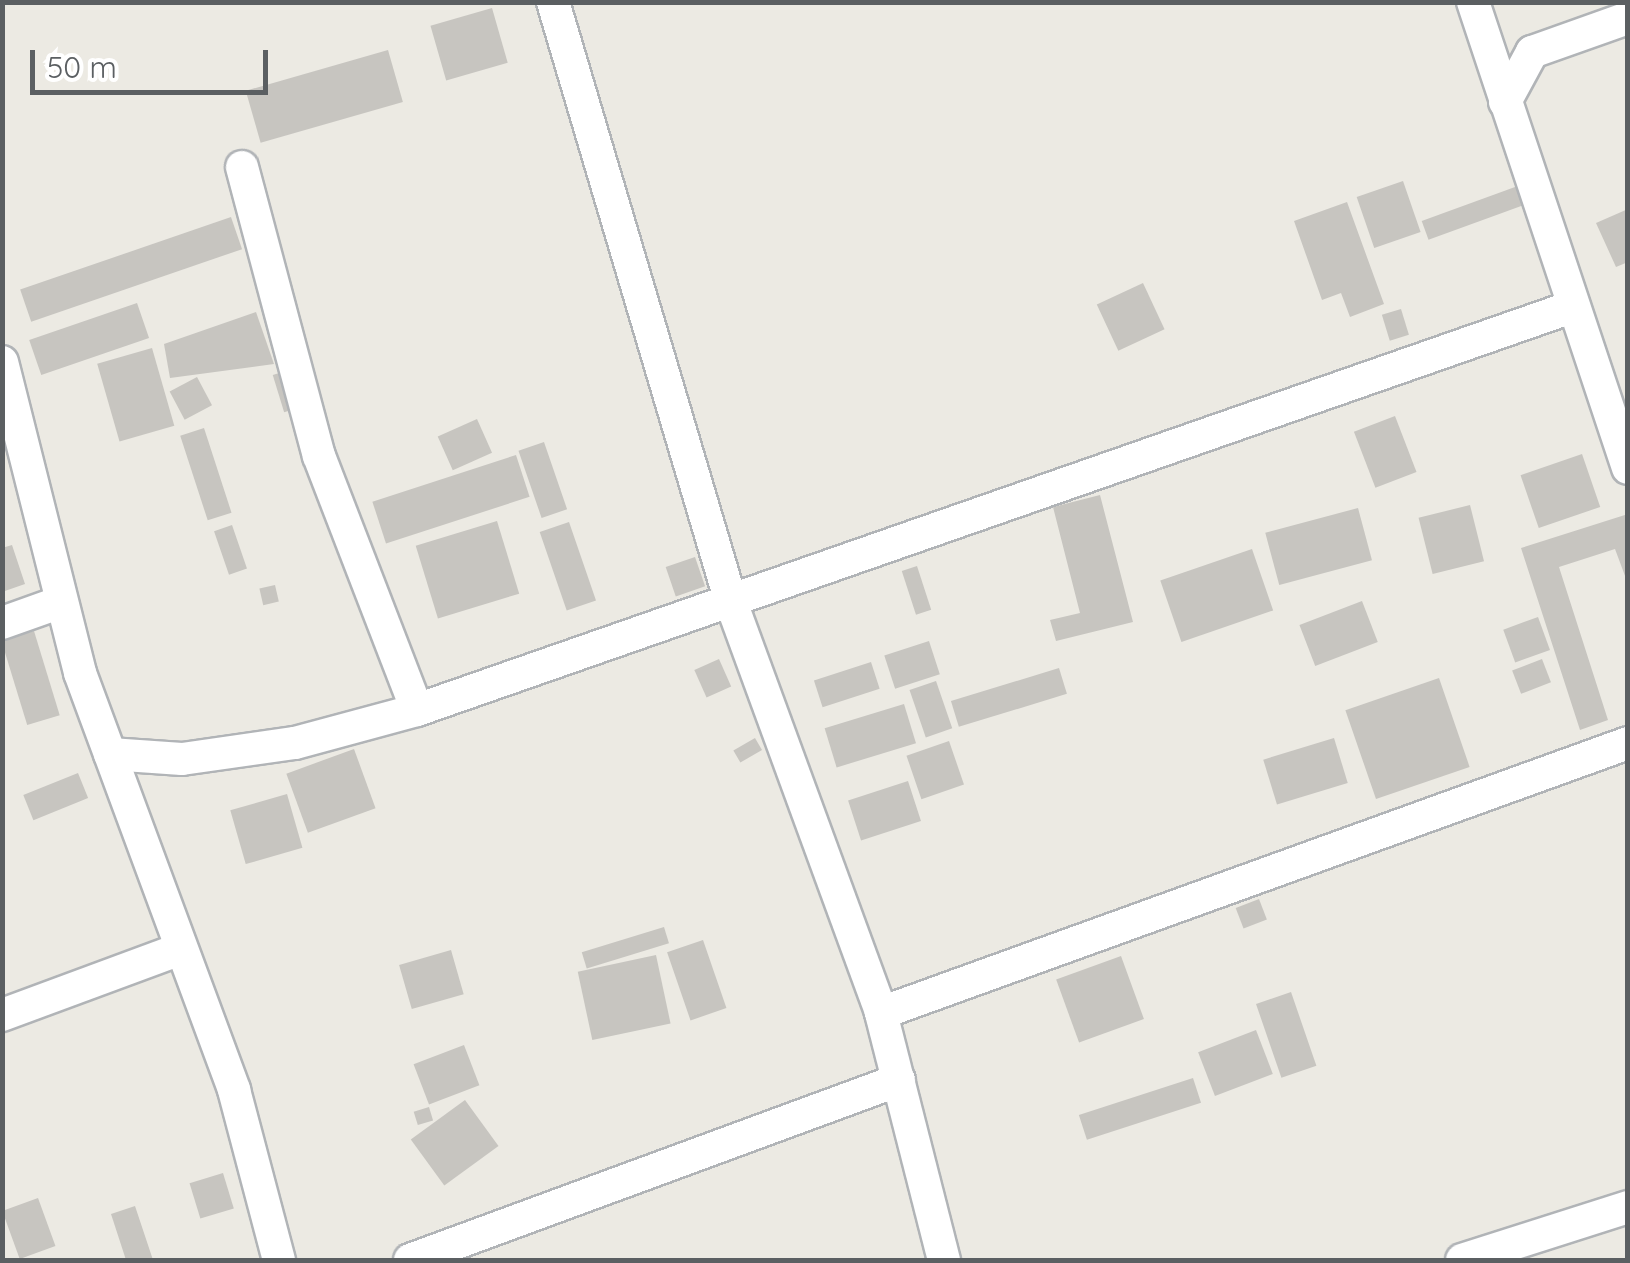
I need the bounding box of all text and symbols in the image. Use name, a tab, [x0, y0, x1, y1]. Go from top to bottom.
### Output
scale bar	[35, 30, 272, 92]
text: 50 m	[47, 48, 117, 86]

